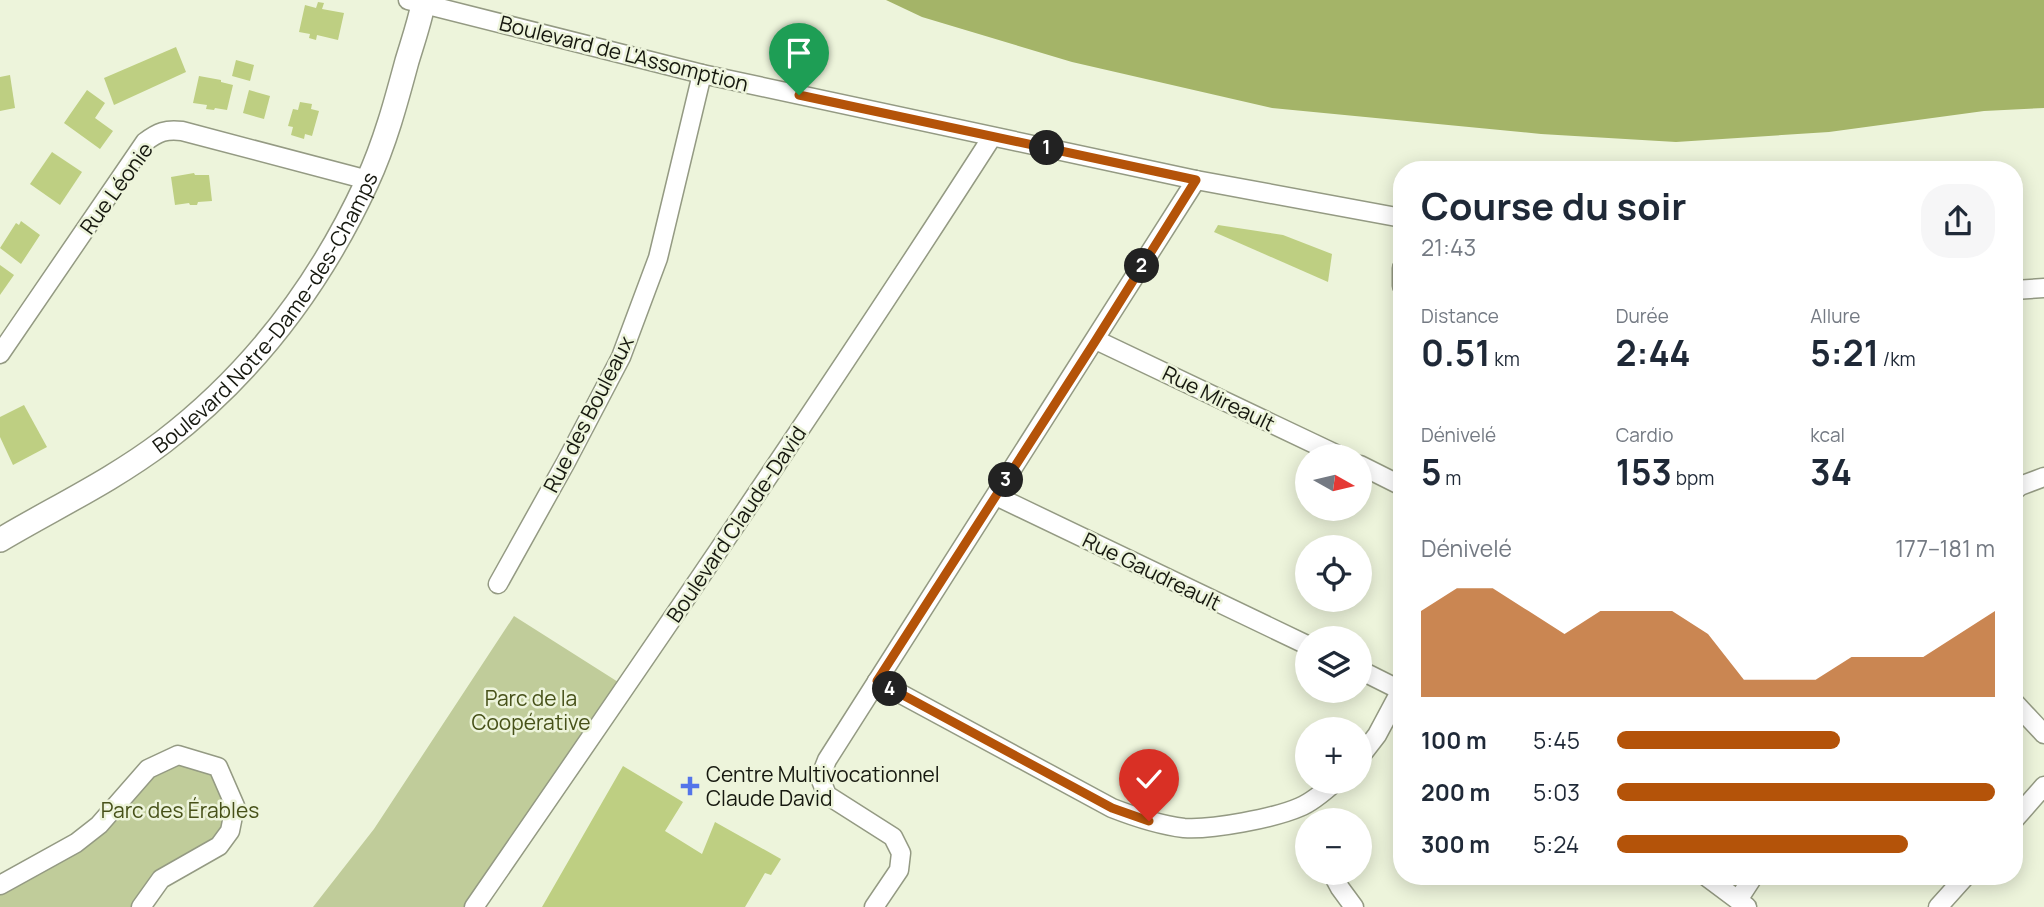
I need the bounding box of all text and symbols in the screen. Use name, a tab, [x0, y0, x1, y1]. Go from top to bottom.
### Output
street label: Boulevard de L'Assomption	[497, 9, 751, 97]
pin	[769, 23, 829, 95]
icon: arrive	[780, 34, 818, 72]
pin: 1	[1030, 130, 1064, 166]
text: 1	[1042, 134, 1051, 160]
street label: Rue Léonie	[73, 136, 159, 240]
street label: Boulevard Notre-Dame-des-Champs	[147, 167, 384, 459]
text: Course du soir	[1421, 179, 1686, 231]
button: share	[1921, 184, 1995, 258]
text: 21:43	[1421, 231, 1476, 263]
pin: 2	[1124, 248, 1160, 284]
text: 2	[1136, 252, 1147, 278]
text: Distance	[1421, 303, 1499, 329]
text: Durée	[1616, 303, 1669, 329]
text: Allure	[1810, 303, 1860, 329]
text: 0.51	[1421, 329, 1491, 377]
text: 2:44	[1616, 329, 1691, 377]
text: 5:21	[1810, 329, 1879, 377]
street label: Rue des Bouleaux	[536, 331, 640, 497]
text: km	[1491, 346, 1520, 372]
text: /km	[1879, 346, 1916, 372]
street label: Rue Mireault	[1158, 359, 1280, 437]
street label: Boulevard Claude-David	[660, 420, 812, 628]
text: Dénivelé	[1421, 422, 1496, 448]
text: Cardio	[1616, 422, 1673, 448]
text: kcal	[1810, 422, 1845, 448]
north arrow	[1295, 444, 1372, 522]
map controls	[1295, 444, 1372, 885]
text: 5	[1421, 448, 1442, 496]
text: 153	[1616, 448, 1672, 496]
text: 34	[1810, 448, 1852, 496]
pin: 3	[988, 462, 1024, 498]
text: m	[1442, 465, 1461, 491]
text: bpm	[1672, 465, 1714, 491]
text: 3	[1000, 466, 1011, 492]
street label: Rue Gaudreault	[1078, 525, 1226, 617]
text: Dénivelé	[1421, 532, 1512, 564]
text: 177–181 m	[1895, 532, 1995, 564]
button: locate	[1295, 535, 1372, 612]
button: layers	[1295, 626, 1372, 703]
pin: 4	[872, 672, 908, 706]
text: 4	[884, 675, 895, 701]
park label: Parc de la Coopérative	[471, 684, 591, 736]
button: +	[1295, 717, 1372, 794]
text: 100 m	[1421, 724, 1487, 756]
text: 5:45	[1533, 724, 1580, 756]
pin	[1119, 749, 1179, 821]
place label: Centre Multivocationnel Claude David	[706, 760, 940, 812]
icon: check	[1130, 760, 1168, 798]
marker: Centre Multivocationnel Claude David	[680, 776, 700, 796]
text: 200 m	[1421, 776, 1490, 808]
text: 5:03	[1533, 776, 1580, 808]
park label: Parc des Érables	[101, 796, 259, 824]
button: −	[1295, 808, 1372, 885]
text: 300 m	[1421, 828, 1490, 860]
text: 5:24	[1533, 828, 1579, 860]

